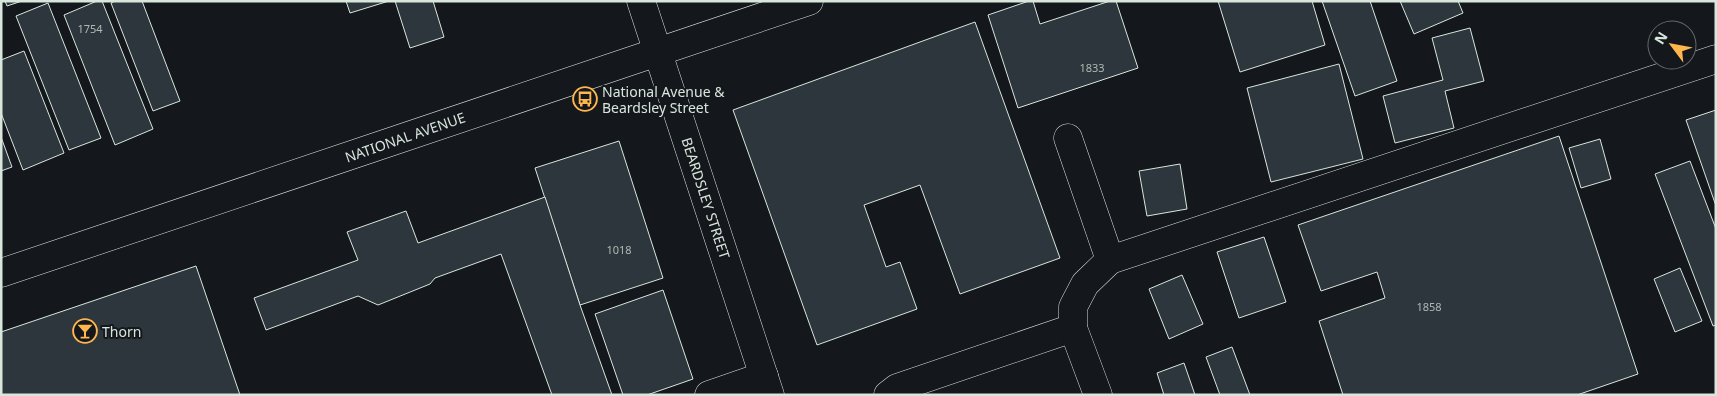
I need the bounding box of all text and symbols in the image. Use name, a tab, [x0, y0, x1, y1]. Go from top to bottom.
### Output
north arrow	[1647, 20, 1697, 70]
house number: 1754	[77, 21, 103, 36]
text: N	[1649, 28, 1672, 48]
house number: 1833	[1079, 60, 1105, 75]
place label: National Avenue & Beardsley Street	[602, 82, 725, 117]
bus stop icon: National Avenue & Beardsley Street	[572, 86, 598, 112]
street label: NATIONAL AVENUE	[342, 108, 468, 166]
street label: BEARDSLEY STREET	[677, 135, 735, 261]
house number: 1018	[606, 242, 632, 257]
house number: 1858	[1416, 299, 1442, 314]
bar icon: Thorn	[72, 318, 98, 344]
place label: Thorn	[102, 322, 141, 341]

